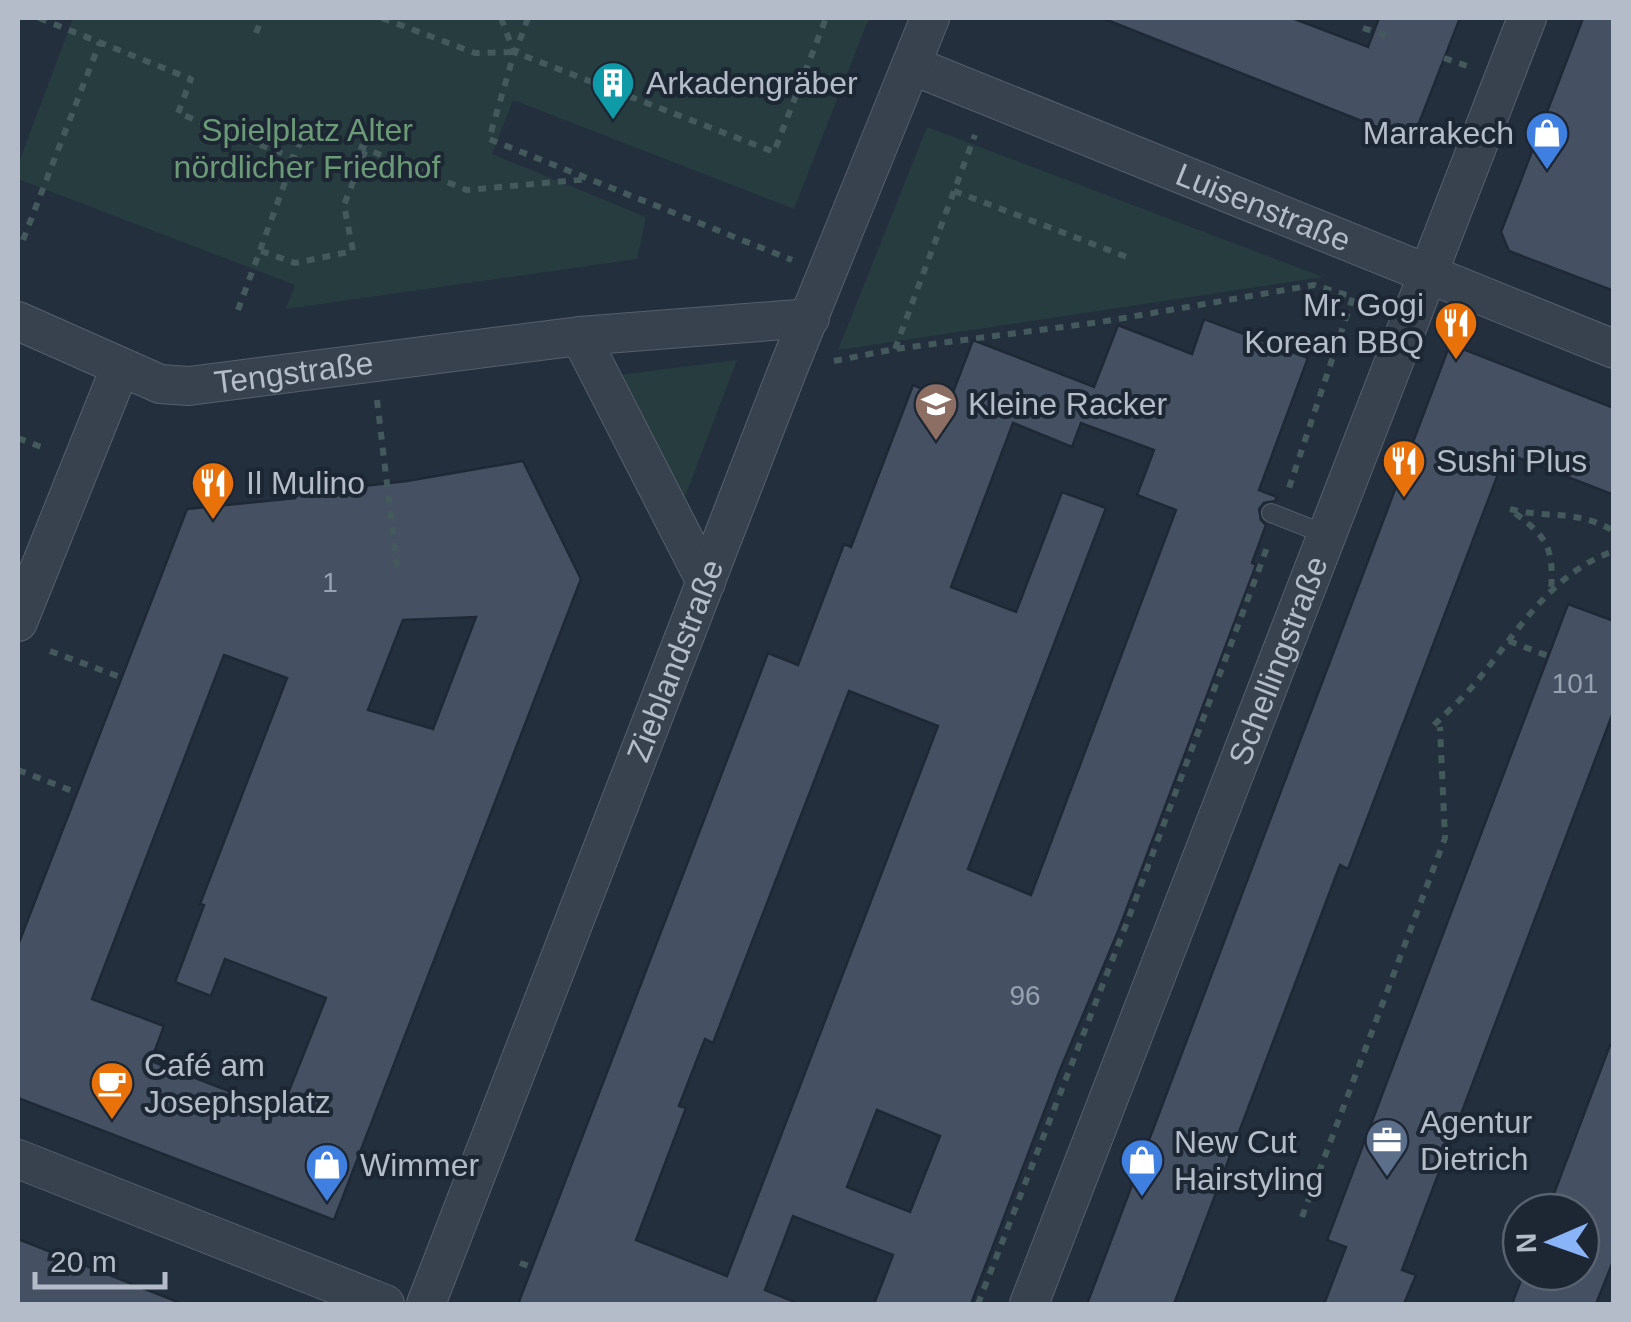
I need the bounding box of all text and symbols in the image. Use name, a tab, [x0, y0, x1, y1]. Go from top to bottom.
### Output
building icon: Arkadengräber	[590, 60, 636, 121]
place label: Arkadengräber	[646, 65, 858, 101]
shop icon: Marrakech	[1524, 110, 1570, 171]
park label: Spielplatz Alter nördlicher Friedhof	[174, 112, 441, 185]
place label: Marrakech	[1363, 115, 1514, 151]
street label: Luisenstraße	[1171, 156, 1356, 259]
place label: Mr. Gogi Korean BBQ	[1244, 287, 1424, 360]
restaurant icon: Mr. Gogi Korean BBQ	[1433, 300, 1479, 361]
street label: Tengstraße	[212, 345, 375, 401]
school or university icon: Kleine Racker	[913, 381, 959, 442]
place label: Kleine Racker	[968, 386, 1168, 422]
restaurant icon: Sushi Plus	[1381, 438, 1427, 499]
place label: Sushi Plus	[1436, 443, 1587, 479]
restaurant icon: Il Mulino	[190, 460, 236, 521]
place label: Il Mulino	[246, 465, 365, 501]
street label: Schellingstraße	[1222, 551, 1335, 770]
street label: Zieblandstraße	[620, 555, 730, 767]
house number: 1	[322, 567, 338, 598]
house number: 101	[1552, 668, 1598, 699]
house number: 96	[1009, 980, 1041, 1011]
place label: Café am Josephsplatz	[144, 1047, 331, 1120]
cafe icon: Café am Josephsplatz	[89, 1060, 135, 1121]
place label: Agentur Dietrich	[1420, 1104, 1532, 1177]
office icon: Agentur Dietrich	[1364, 1117, 1410, 1178]
place label: New Cut Hairstyling	[1174, 1124, 1323, 1197]
shop icon: New Cut Hairstyling	[1119, 1137, 1165, 1198]
shop icon: Wimmer	[304, 1142, 350, 1203]
place label: Wimmer	[360, 1147, 479, 1183]
north arrow	[1501, 1192, 1601, 1292]
scale bar	[35, 1227, 165, 1289]
text: N	[1511, 1232, 1542, 1254]
text: 20 m	[50, 1245, 117, 1278]

